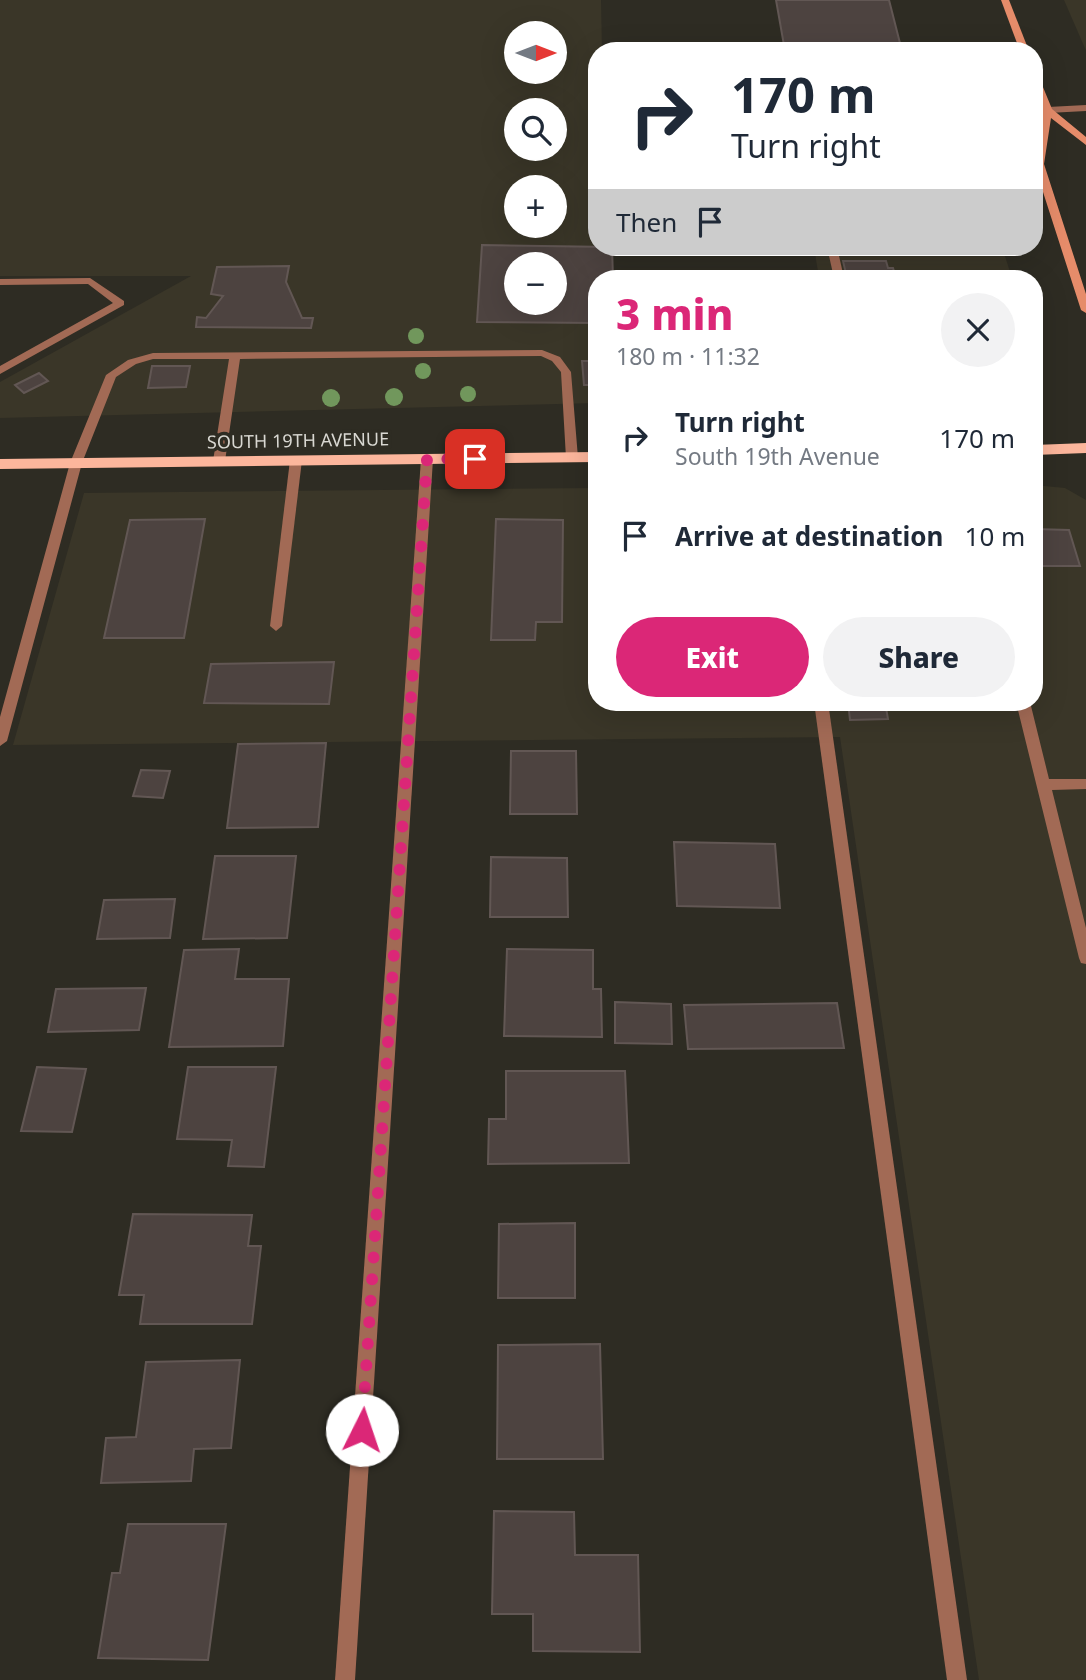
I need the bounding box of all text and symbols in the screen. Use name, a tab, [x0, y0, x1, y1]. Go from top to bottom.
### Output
north arrow	[504, 21, 567, 84]
map controls	[504, 21, 567, 315]
text: 170 m	[731, 61, 876, 127]
icon: right	[616, 70, 707, 161]
button: search	[504, 98, 567, 161]
text: Turn right	[731, 124, 881, 167]
button: +	[504, 175, 567, 238]
icon: arrive	[691, 203, 729, 241]
text: Then	[616, 204, 677, 240]
button: −	[504, 252, 567, 315]
text: 3 min	[616, 285, 733, 342]
button: close	[941, 293, 1015, 367]
text: 180 m · 11:32	[616, 340, 760, 372]
text: Turn right	[675, 404, 805, 440]
icon: right	[616, 419, 654, 457]
text: 170 m	[939, 420, 1015, 456]
street label: SOUTH 19TH AVENUE	[207, 426, 389, 454]
pin	[445, 429, 505, 489]
icon: arrive	[456, 440, 494, 478]
text: South 19th Avenue	[675, 440, 880, 472]
icon: arrive	[616, 517, 654, 555]
text: Arrive at destination	[675, 518, 944, 554]
text: 10 m	[965, 518, 1025, 554]
button: Exit	[616, 617, 809, 697]
button: Share	[823, 617, 1015, 697]
position arrow	[325, 1393, 399, 1467]

